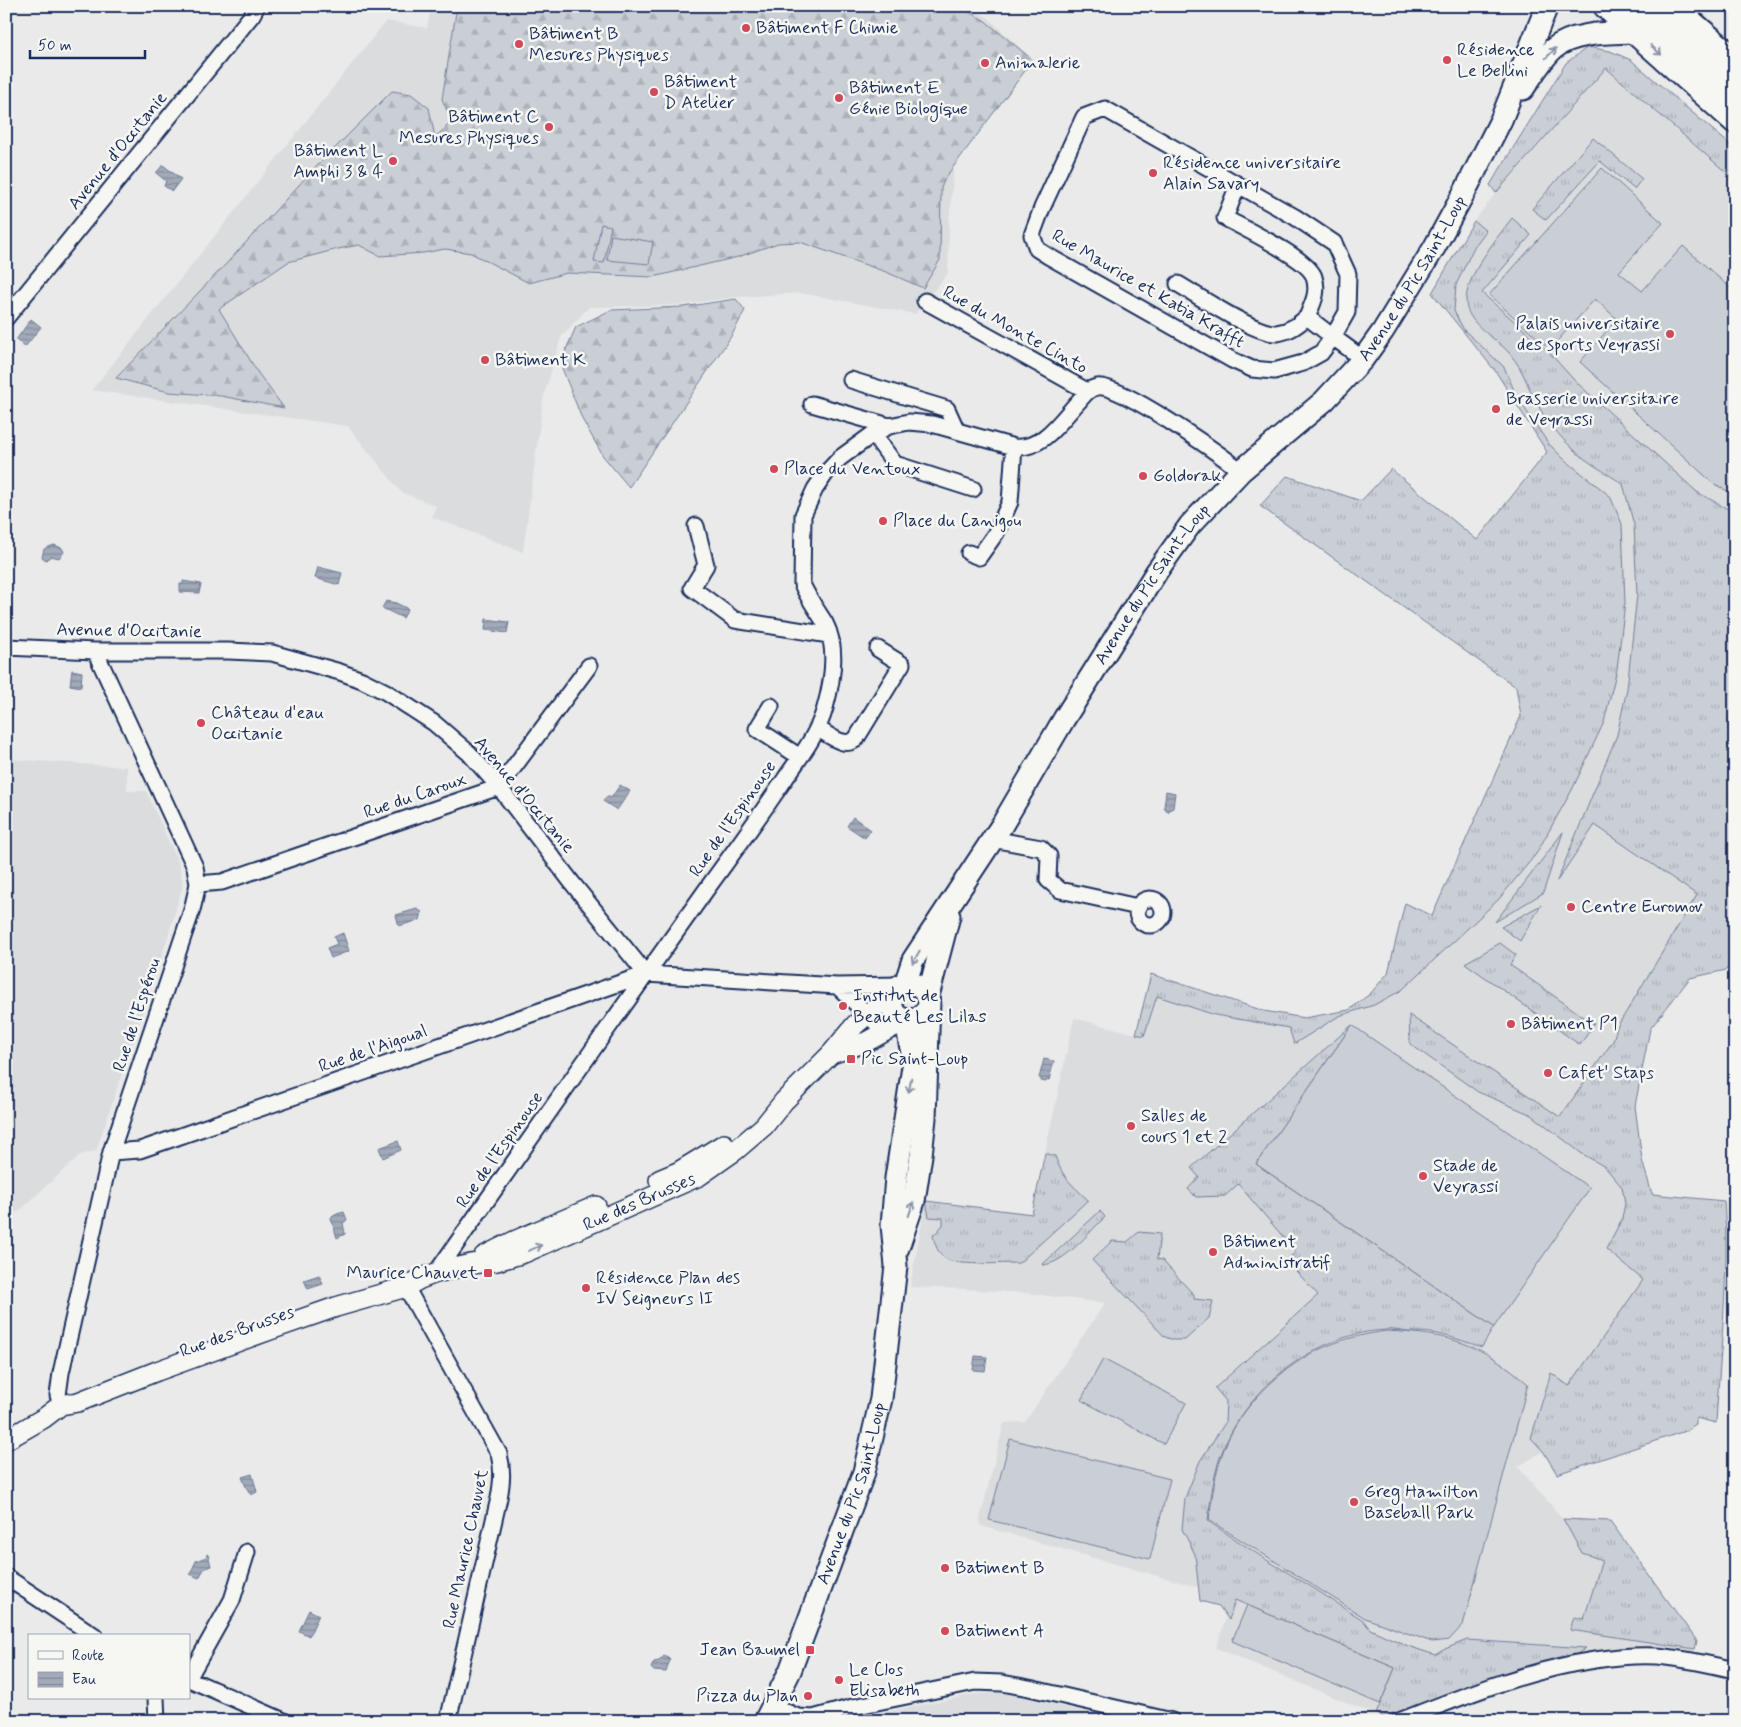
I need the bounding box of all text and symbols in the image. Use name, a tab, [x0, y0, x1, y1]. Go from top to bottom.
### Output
place label: Bâtiment F Chimie	[756, 16, 898, 40]
place label: Bâtiment B Mesures Physiques	[529, 22, 669, 67]
marker: Bâtiment F Chimie	[740, 22, 752, 34]
scale bar	[30, 28, 145, 60]
text: 50 m	[38, 36, 72, 56]
marker: Bâtiment B Mesures Physiques	[513, 38, 525, 50]
place label: Résidence Le Bellini	[1457, 38, 1535, 83]
one-way arrow	[1649, 44, 1662, 56]
one-way arrow	[1545, 47, 1557, 59]
place label: Animalerie	[995, 51, 1080, 75]
marker: Résidence Le Bellini	[1441, 54, 1453, 66]
marker: Animalerie	[979, 57, 991, 69]
place label: Bâtiment D Atelier	[664, 70, 737, 115]
place label: Bâtiment E Génie Biologique	[849, 76, 968, 122]
marker: Bâtiment D Atelier	[648, 86, 660, 98]
street label: Avenue d'Occitanie	[63, 87, 173, 215]
marker: Bâtiment E Génie Biologique	[833, 92, 845, 104]
place label: Bâtiment C Mesures Physiques	[399, 105, 539, 150]
marker: Bâtiment C Mesures Physiques	[543, 121, 555, 133]
place label: Bâtiment L Amphi 3 & 4	[293, 139, 383, 184]
place label: Résidence universitaire Alain Savary	[1163, 151, 1341, 196]
marker: Bâtiment L Amphi 3 & 4	[387, 155, 399, 167]
marker: Résidence universitaire Alain Savary	[1147, 167, 1159, 179]
street label: Avenue du Pic Saint-Loup	[1353, 191, 1472, 366]
street label: Rue Maurice et Katia Krafft	[1047, 224, 1249, 354]
street label: Rue du Monte Cinto	[938, 280, 1092, 380]
place label: Palais universitaire des sports Veyrassi	[1516, 312, 1660, 357]
marker: Palais universitaire des sports Veyrassi	[1664, 328, 1676, 340]
place label: Bâtiment K	[495, 348, 586, 372]
marker: Bâtiment K	[479, 354, 491, 366]
place label: Brasserie universitaire de Veyrassi	[1506, 387, 1679, 432]
marker: Brasserie universitaire de Veyrassi	[1490, 403, 1502, 415]
place label: Place du Ventoux	[784, 457, 920, 481]
marker: Place du Ventoux	[768, 463, 780, 475]
place label: Goldorak	[1153, 464, 1222, 488]
marker: Goldorak	[1137, 470, 1149, 482]
street label: Avenue du Pic Saint-Loup	[1089, 499, 1216, 669]
place label: Place du Canigou	[893, 509, 1021, 533]
marker: Place du Canigou	[877, 515, 889, 527]
street label: Avenue d'Occitanie	[56, 618, 202, 644]
place label: Château d'eau Occitanie	[211, 701, 324, 746]
marker: Château d'eau Occitanie	[195, 717, 207, 729]
street label: Avenue d'Occitanie	[468, 732, 580, 859]
street label: Rue de l'Espinouse	[684, 756, 782, 882]
street label: Rue du Caroux	[360, 767, 470, 825]
place label: Centre Euromov	[1581, 895, 1703, 919]
marker: Centre Euromov	[1565, 901, 1577, 913]
one-way arrow	[911, 949, 921, 963]
street label: Rue de l'Espérou	[107, 955, 167, 1075]
place label: Institut de Beauté Les Lilas	[853, 984, 986, 1029]
marker: Institut de Beauté Les Lilas	[837, 1000, 849, 1012]
place label: Bâtiment P1	[1521, 1012, 1618, 1036]
marker: Bâtiment P1	[1505, 1018, 1517, 1030]
street label: Rue de l'Aigoual	[315, 1019, 431, 1079]
place label: Pic Saint-Loup	[861, 1047, 968, 1071]
marker: Pic Saint-Loup	[845, 1053, 857, 1065]
place label: Cafet' Staps	[1558, 1061, 1654, 1085]
marker: Cafet' Staps	[1542, 1067, 1554, 1079]
one-way arrow	[905, 1076, 914, 1092]
street label: Rue de l'Espinouse	[451, 1087, 549, 1213]
place label: Salles de cours 1 et 2	[1141, 1104, 1227, 1149]
marker: Salles de cours 1 et 2	[1125, 1120, 1137, 1132]
place label: Stade de Veyrassi	[1433, 1154, 1498, 1199]
street label: Rue des Brusses	[579, 1167, 699, 1238]
marker: Stade de Veyrassi	[1417, 1170, 1429, 1182]
one-way arrow	[907, 1201, 916, 1217]
place label: Bâtiment Administratif	[1223, 1230, 1331, 1275]
one-way arrow	[527, 1242, 542, 1252]
marker: Bâtiment Administratif	[1207, 1246, 1219, 1258]
place label: Maurice Chauvet	[347, 1261, 478, 1285]
place label: Résidence Plan des IV Seigneurs II	[596, 1266, 740, 1311]
marker: Maurice Chauvet	[482, 1267, 494, 1279]
marker: Résidence Plan des IV Seigneurs II	[580, 1282, 592, 1294]
street label: Rue des Brusses	[176, 1300, 298, 1364]
street label: Avenue du Pic Saint-Loup	[811, 1400, 892, 1588]
street label: Rue Maurice Chauvet	[437, 1467, 495, 1631]
place label: Greg Hamilton Baseball Park	[1364, 1480, 1478, 1525]
marker: Greg Hamilton Baseball Park	[1348, 1496, 1360, 1508]
place label: Batiment B	[955, 1556, 1044, 1580]
marker: Batiment B	[939, 1562, 951, 1574]
place label: Batiment A	[955, 1619, 1044, 1643]
marker: Batiment A	[939, 1625, 951, 1637]
legend	[28, 1634, 190, 1700]
place label: Jean Baumel	[699, 1638, 800, 1662]
marker: Jean Baumel	[804, 1644, 816, 1656]
text: Route	[72, 1646, 105, 1666]
place label: Le Clos Elisabeth	[849, 1658, 920, 1703]
text: Eau	[72, 1670, 96, 1690]
marker: Le Clos Elisabeth	[833, 1674, 845, 1686]
place label: Pizza du Plan	[696, 1684, 798, 1708]
marker: Pizza du Plan	[802, 1690, 814, 1702]

